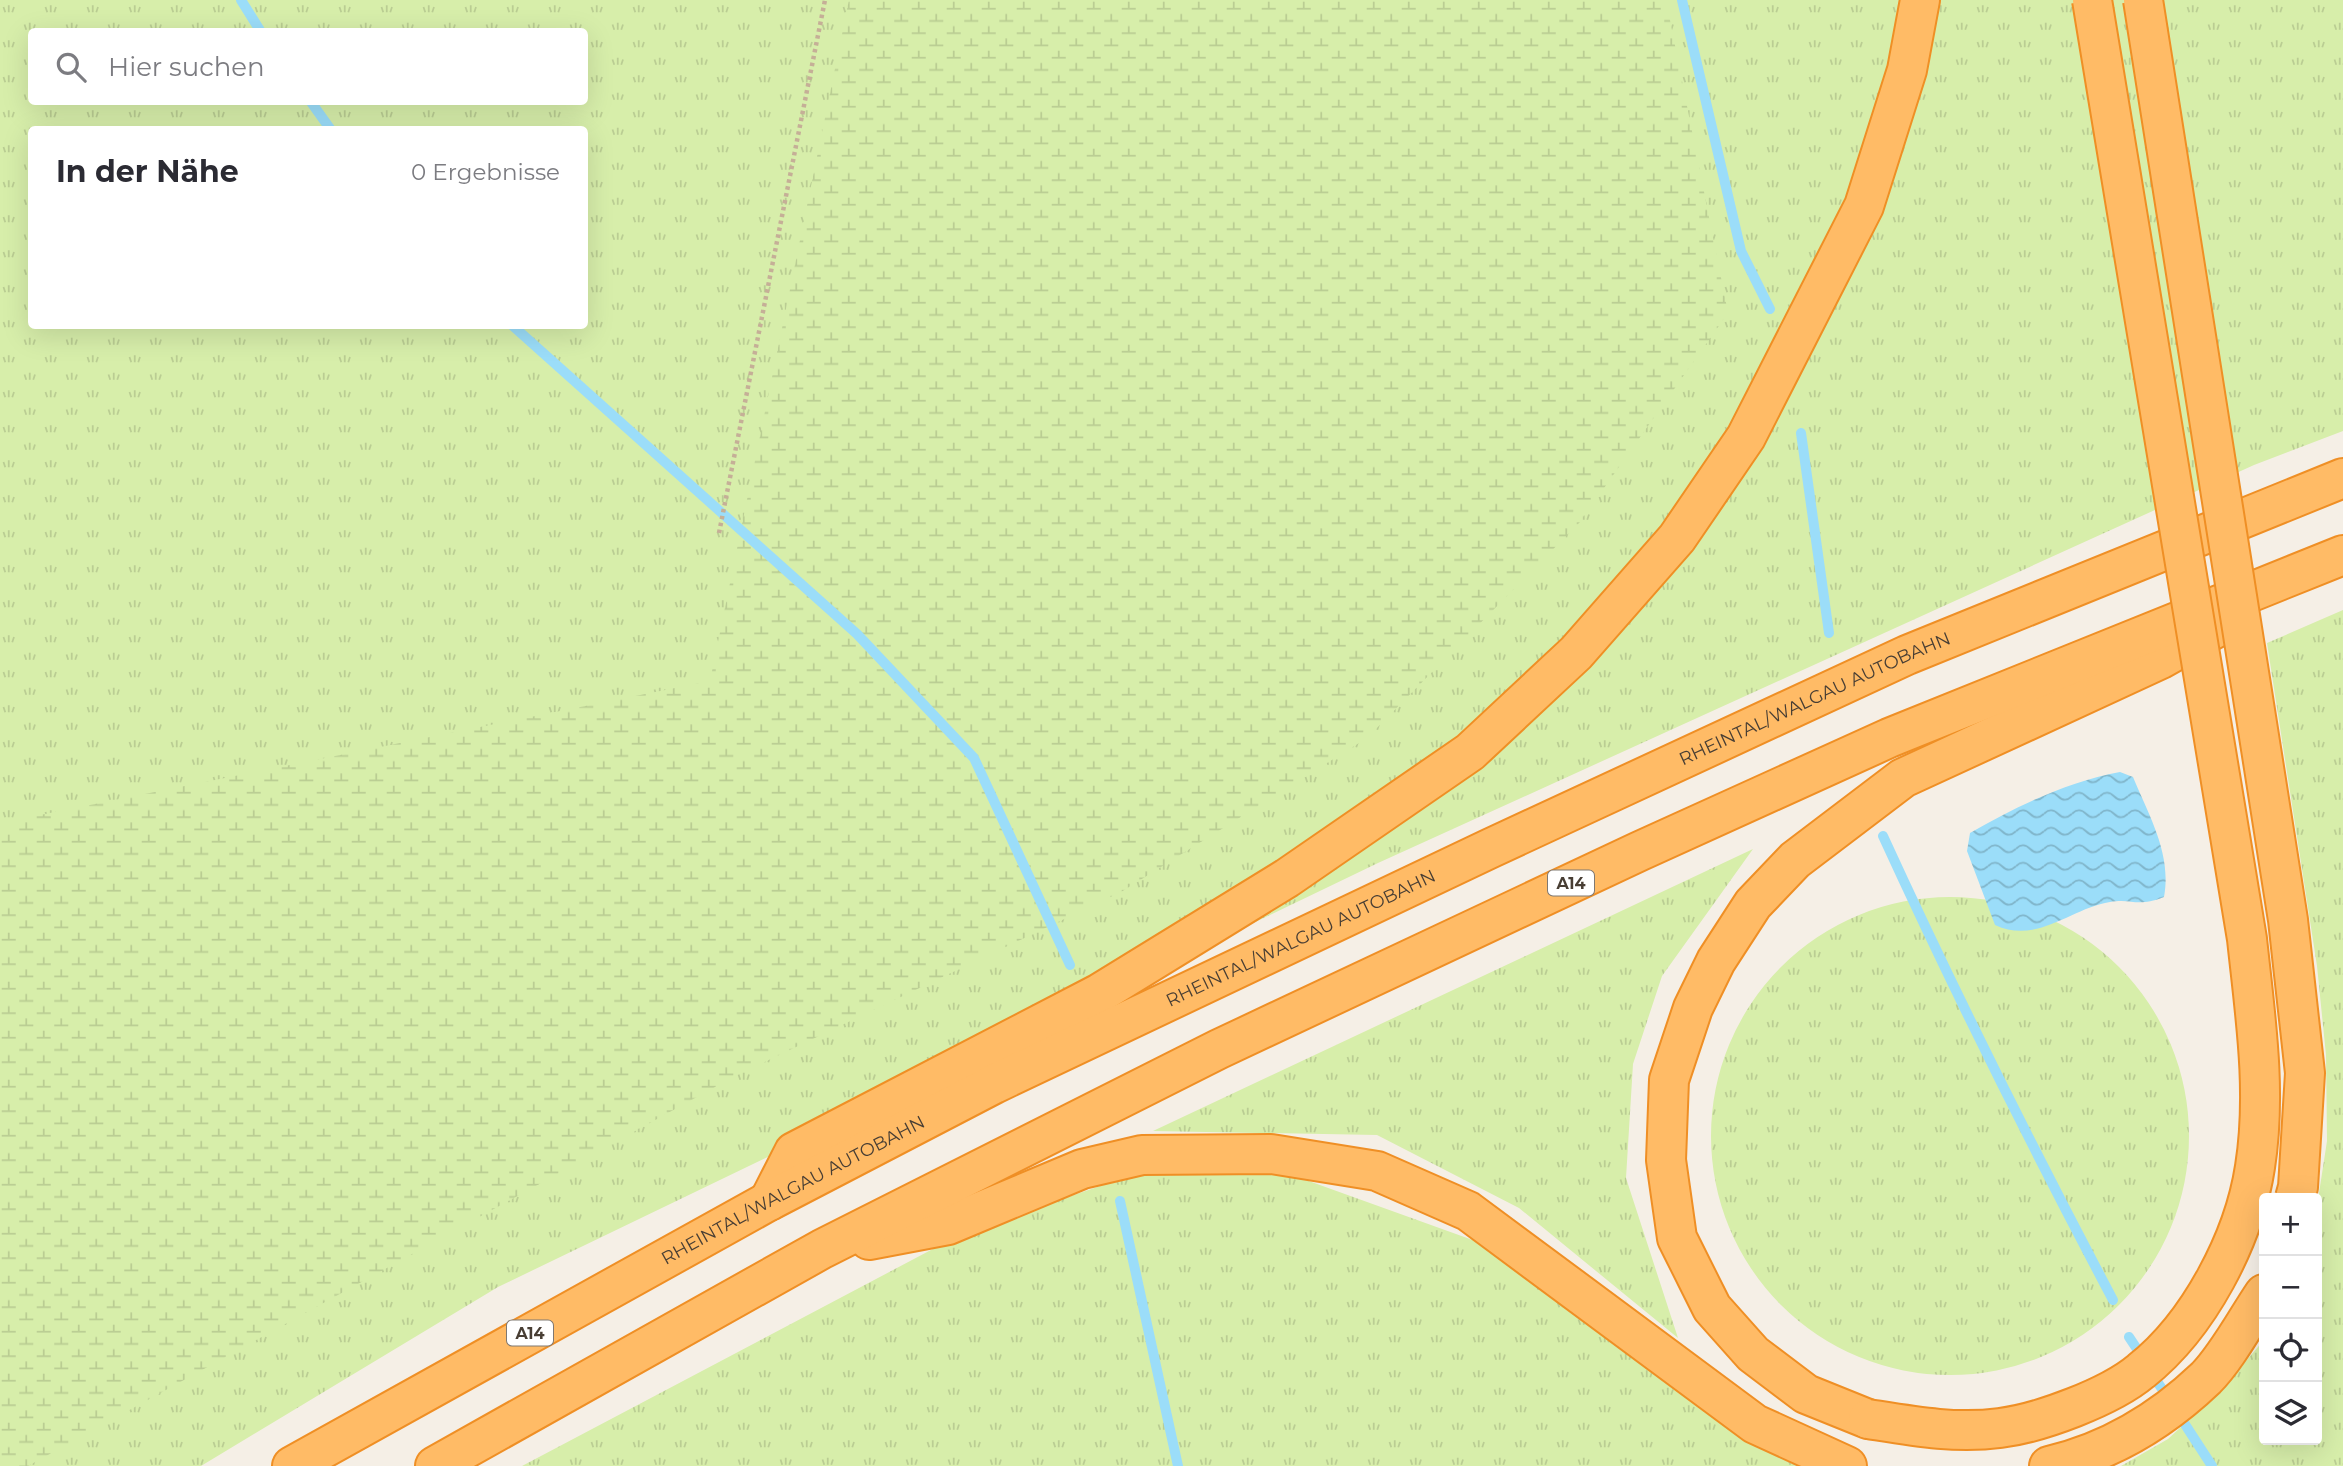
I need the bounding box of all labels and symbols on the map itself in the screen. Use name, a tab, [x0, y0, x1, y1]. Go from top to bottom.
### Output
street label: RHEINTAL/WALGAU AUTOBAHN	[1676, 628, 1954, 770]
street label: RHEINTAL/WALGAU AUTOBAHN	[1163, 865, 1439, 1012]
road number: A14	[1548, 870, 1594, 896]
street label: RHEINTAL/WALGAU AUTOBAHN	[657, 1111, 929, 1270]
road number: A14	[507, 1320, 553, 1345]

